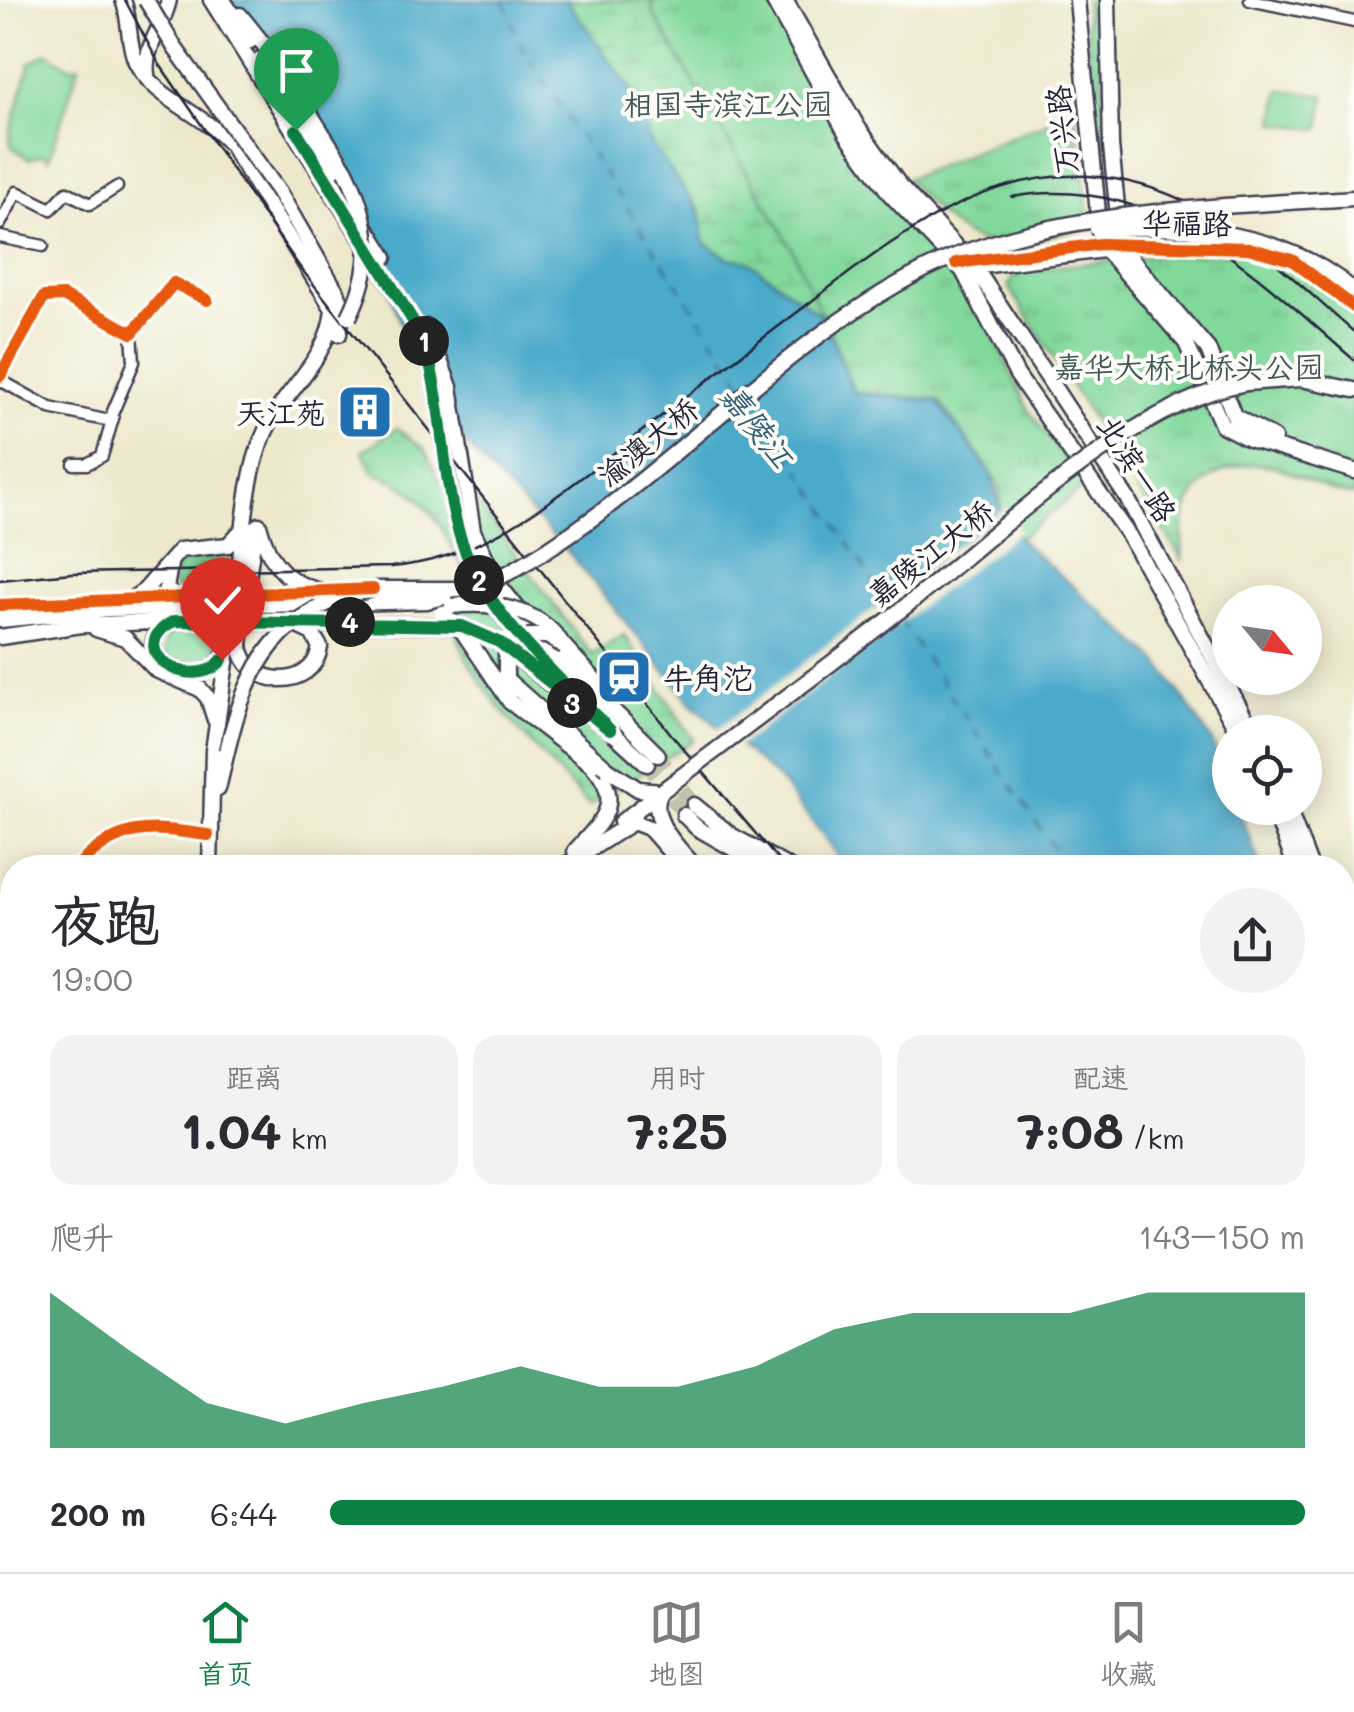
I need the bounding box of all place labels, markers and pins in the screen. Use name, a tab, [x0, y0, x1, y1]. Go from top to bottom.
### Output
pin	[254, 28, 339, 131]
pin: 1	[399, 316, 449, 366]
building icon: 天江苑	[335, 382, 395, 442]
place label: 天江苑	[236, 392, 326, 432]
pin: 2	[454, 555, 504, 605]
pin	[180, 558, 265, 661]
pin: 4	[325, 597, 375, 647]
station icon: 牛角沱	[594, 647, 654, 707]
place label: 牛角沱	[663, 657, 753, 697]
pin: 3	[547, 678, 597, 728]

